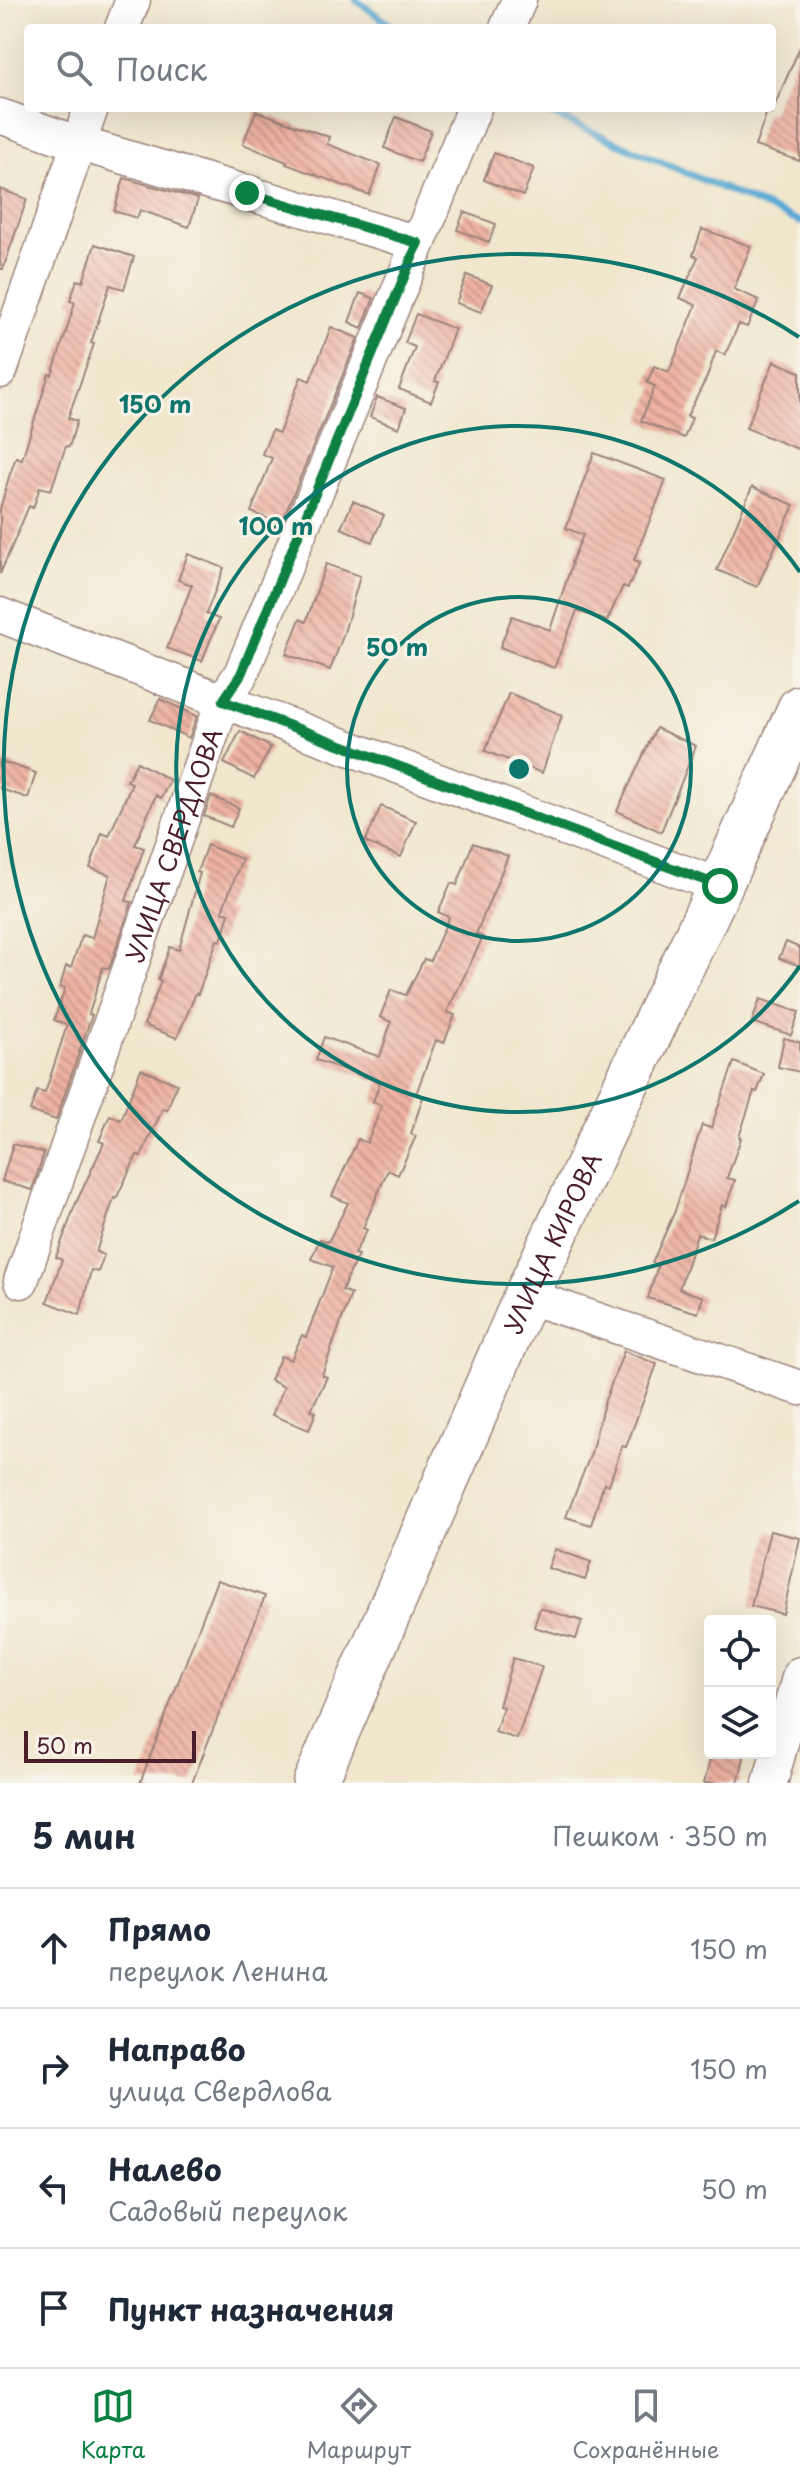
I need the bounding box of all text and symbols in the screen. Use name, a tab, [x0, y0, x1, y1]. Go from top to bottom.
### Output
search box	[24, 24, 776, 112]
icon: search	[52, 46, 96, 90]
text: Поиск	[116, 46, 207, 91]
route end	[229, 175, 265, 211]
text: 150 m	[119, 385, 191, 421]
text: 100 m	[239, 507, 313, 543]
text: 50 m	[366, 628, 428, 664]
street label: УЛИЦА СВЕРДЛОВА	[116, 723, 230, 967]
centre of rings	[505, 755, 533, 783]
route start	[702, 868, 738, 904]
street label: УЛИЦА КИРОВА	[494, 1146, 610, 1339]
map controls	[704, 1615, 776, 1759]
button: locate	[704, 1615, 776, 1687]
button: layers	[704, 1687, 776, 1759]
scale bar	[24, 1727, 196, 1763]
text: 50 m	[36, 1728, 93, 1761]
text: 5 мин	[32, 1809, 136, 1861]
text: Пешком · 350 m	[552, 1816, 768, 1855]
text: Прямо	[108, 1906, 211, 1951]
icon: ahead	[32, 1926, 76, 1970]
text: 150 m	[690, 1929, 768, 1968]
text: переулок Ленина	[108, 1951, 328, 1990]
text: Направо	[108, 2026, 246, 2071]
icon: right	[32, 2046, 76, 2090]
text: 150 m	[690, 2049, 768, 2088]
text: улица Свердлова	[108, 2071, 331, 2110]
text: Налево	[108, 2146, 222, 2191]
icon: left	[32, 2166, 76, 2210]
text: 50 m	[701, 2169, 768, 2208]
text: Садовый переулок	[108, 2191, 347, 2230]
icon: arrive	[32, 2286, 76, 2330]
text: Пункт назначения	[108, 2286, 394, 2331]
tab: Карта	[81, 2384, 145, 2465]
tab: Маршрут	[307, 2384, 411, 2465]
tab: Сохранённые	[572, 2384, 719, 2465]

